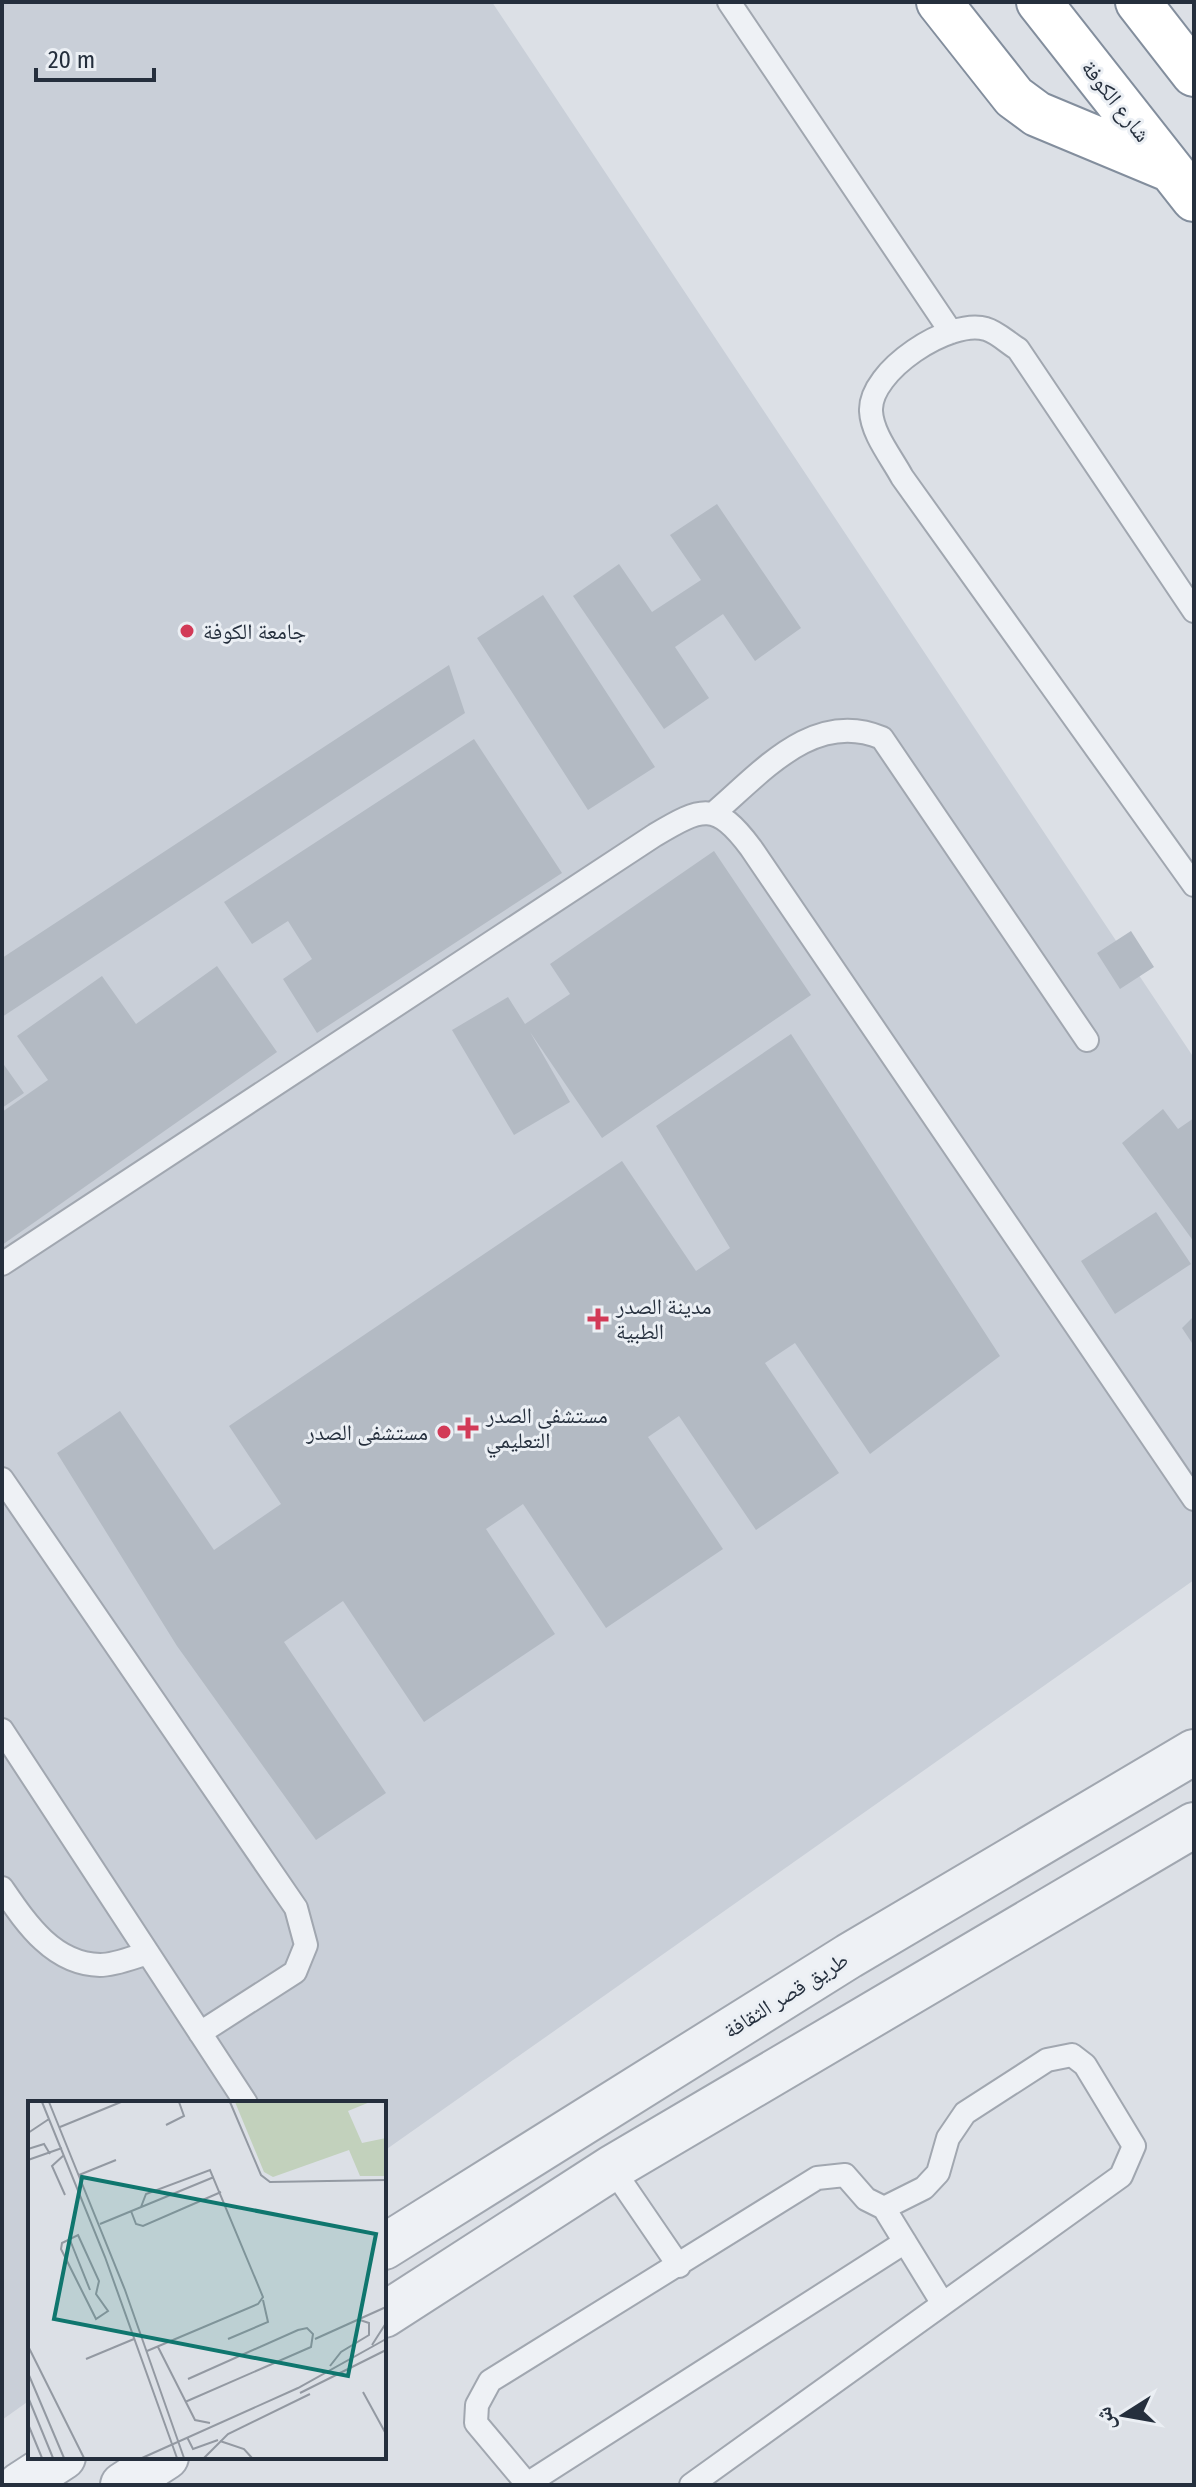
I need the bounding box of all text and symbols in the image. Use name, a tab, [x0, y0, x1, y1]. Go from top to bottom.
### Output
scale bar	[36, 32, 154, 82]
text: 20 m	[48, 46, 95, 74]
street label: شارع الكوفة	[1076, 55, 1156, 147]
place label: جامعة الكوفة	[203, 618, 306, 645]
marker: جامعة الكوفة	[178, 622, 196, 640]
place label: مدينة الصدر الطبية	[615, 1293, 711, 1345]
marker: مدينة الصدر الطبية	[587, 1308, 609, 1330]
place label: مستشفى الصدر التعليمي	[485, 1402, 608, 1457]
marker: مستشفى الصدر التعليمي	[457, 1417, 479, 1439]
place label: مستشفى الصدر	[305, 1419, 428, 1446]
marker: مستشفى الصدر	[435, 1423, 453, 1441]
street label: طريق قصر الثقافة	[719, 1946, 853, 2044]
inset map	[28, 2101, 386, 2459]
north arrow	[1084, 2375, 1164, 2455]
text: ش	[1089, 2405, 1120, 2433]

